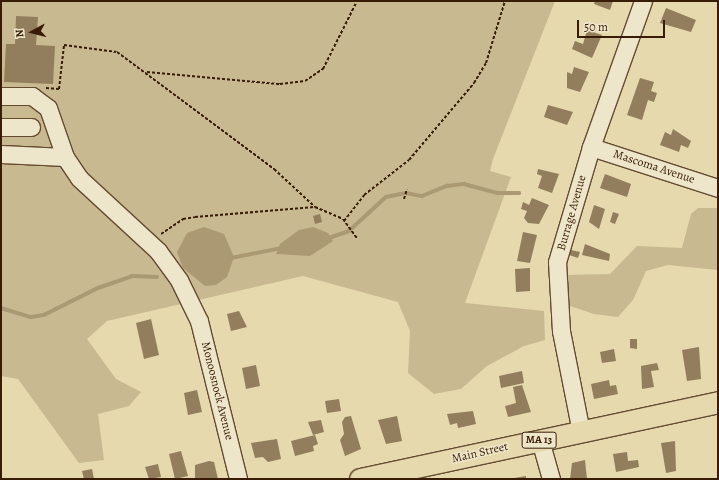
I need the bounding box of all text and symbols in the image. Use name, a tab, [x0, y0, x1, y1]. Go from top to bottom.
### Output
north arrow	[12, 12, 52, 52]
scale bar	[579, 12, 667, 38]
text: 50 m	[584, 19, 608, 35]
text: N	[12, 29, 28, 38]
street label: Mascoma Avenue	[611, 147, 697, 187]
street label: Burrage Avenue	[554, 174, 590, 252]
street label: Monoosnock Avenue	[198, 340, 236, 442]
road number: MA 13	[521, 431, 557, 449]
street label: Main Street	[450, 440, 510, 466]

